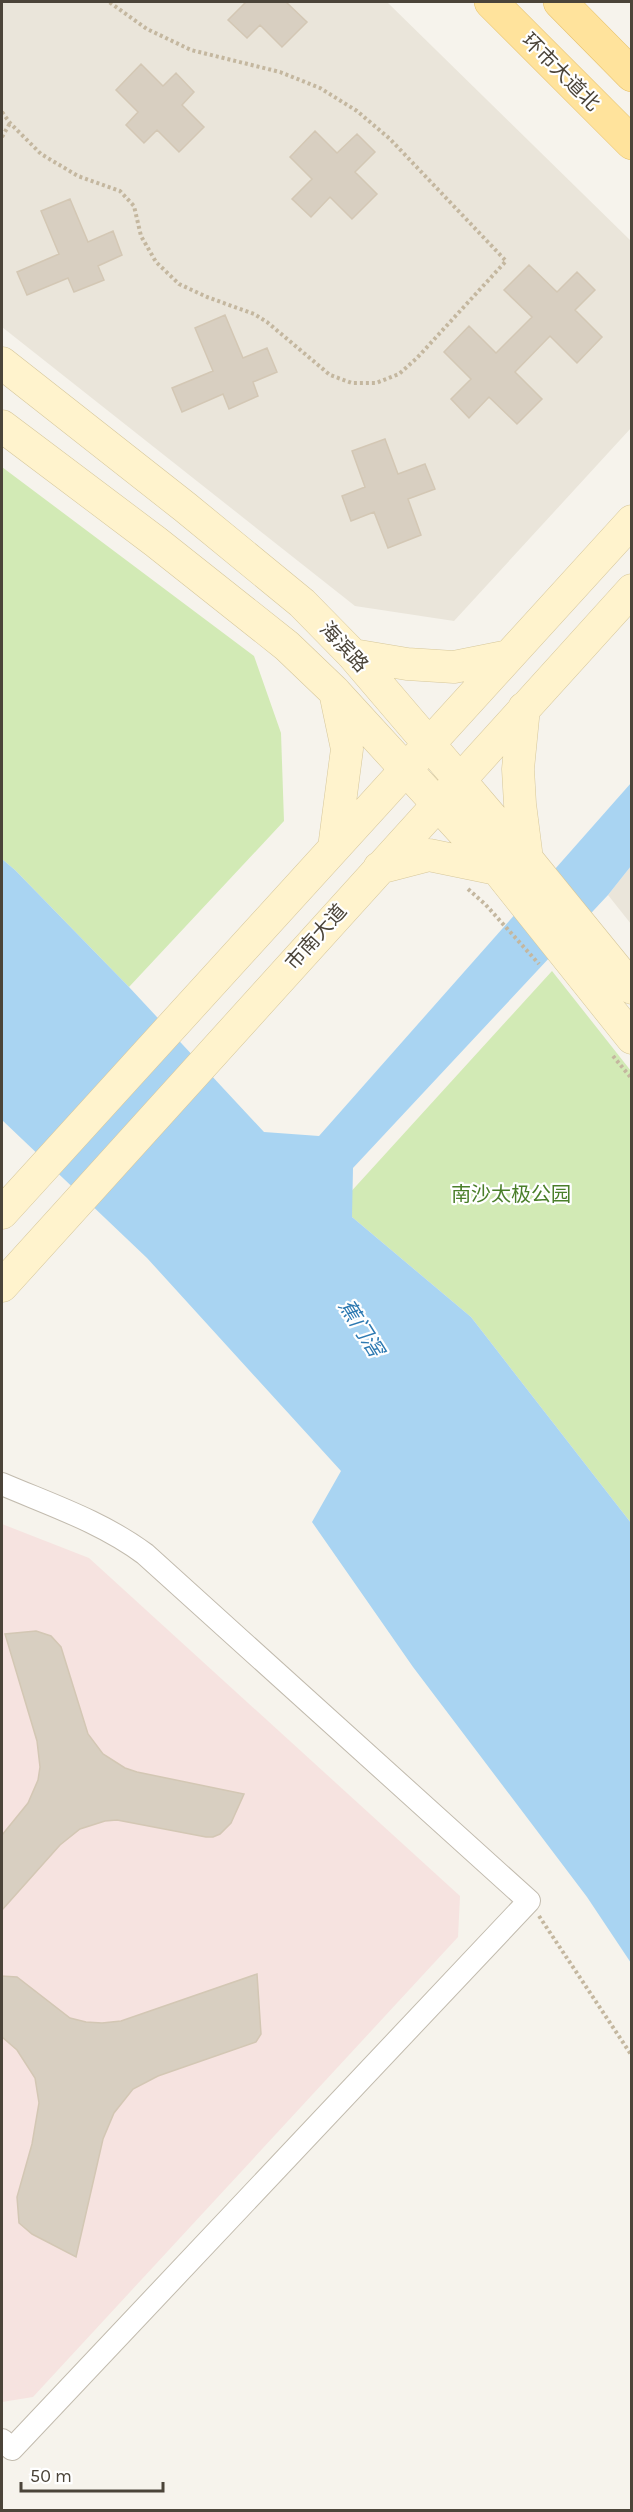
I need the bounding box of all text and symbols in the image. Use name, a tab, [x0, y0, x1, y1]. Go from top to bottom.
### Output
street label: 环市大道北	[518, 29, 604, 115]
street label: 海滨路	[315, 617, 373, 677]
street label: 市南大道	[281, 900, 351, 974]
park label: 南沙太极公园	[451, 1183, 571, 1206]
water label: 蕉门滘	[334, 1295, 389, 1364]
scale bar	[21, 2455, 164, 2493]
text: 50 m	[30, 2465, 72, 2487]

